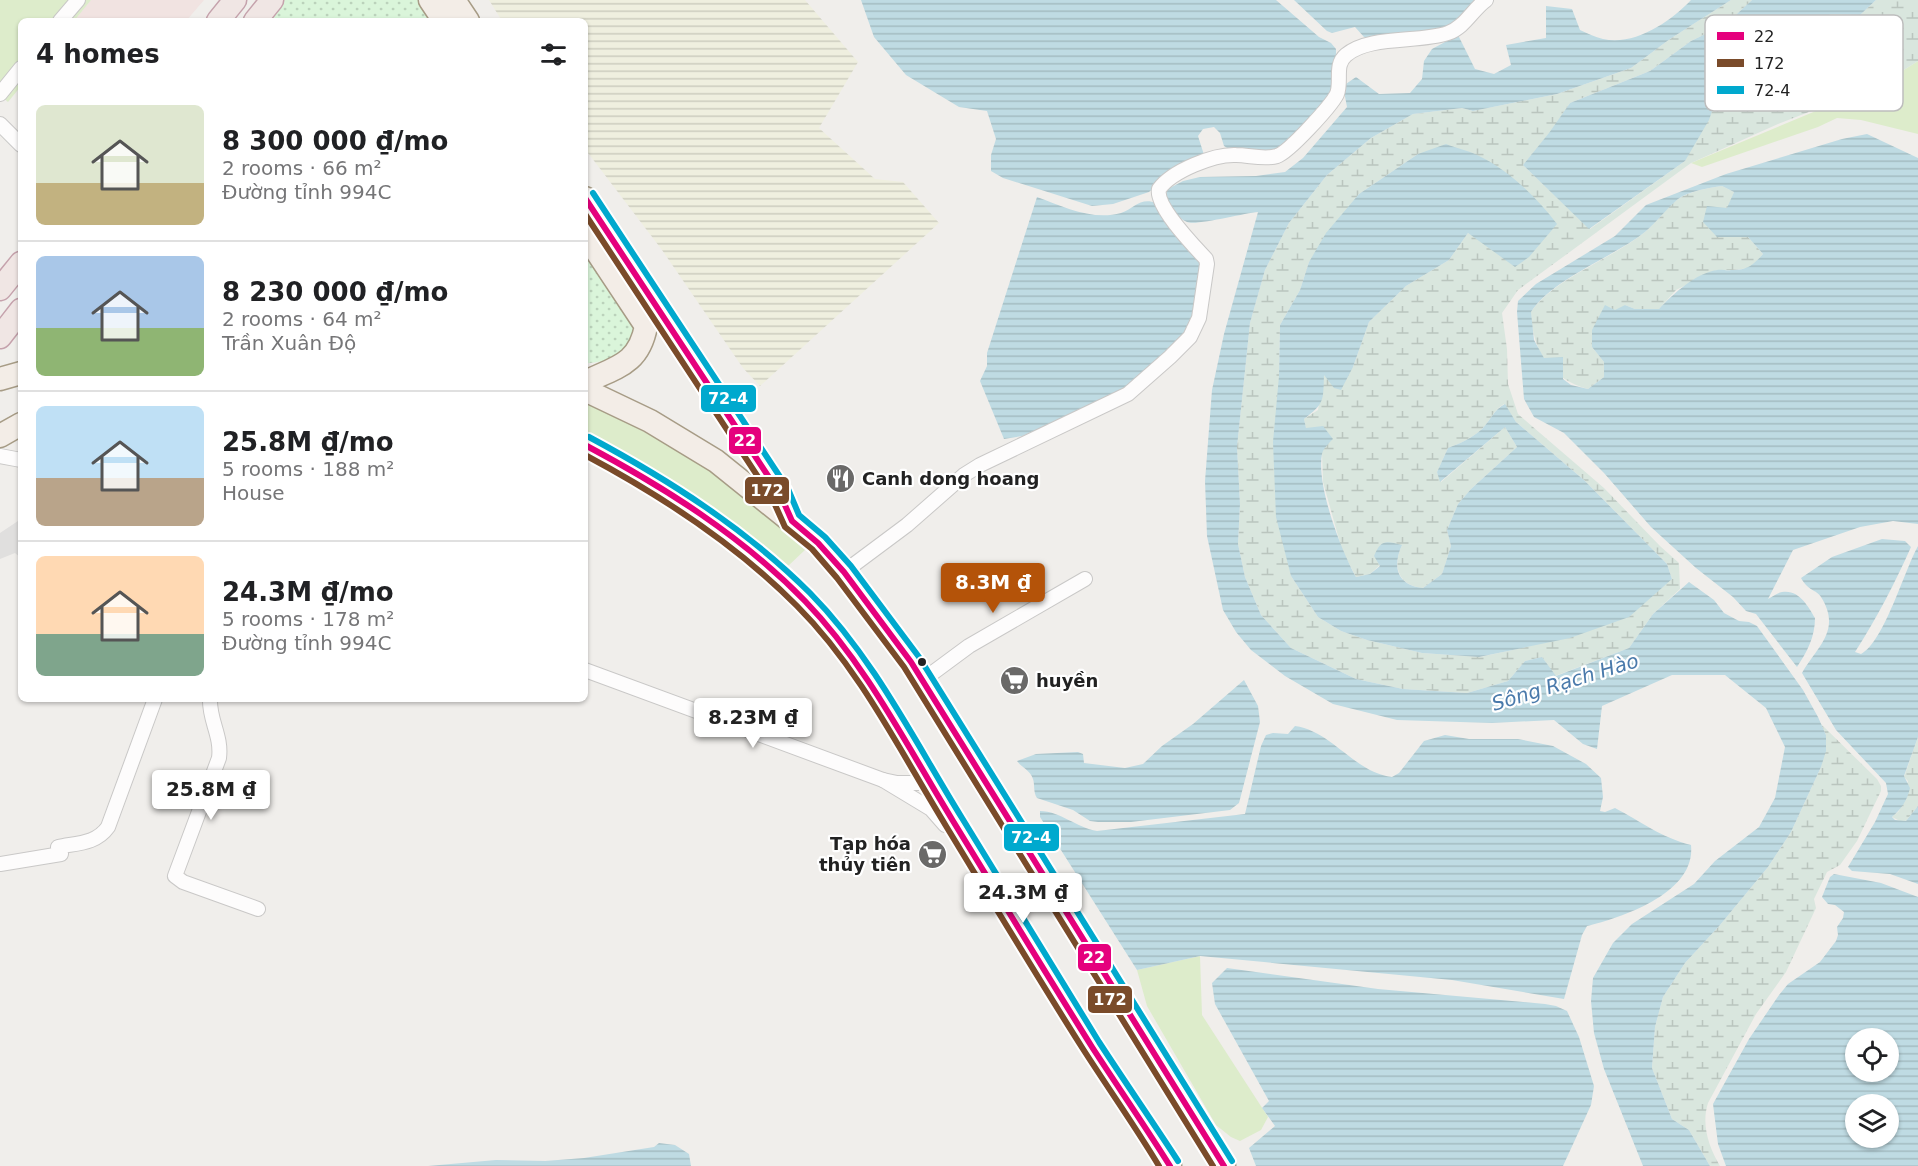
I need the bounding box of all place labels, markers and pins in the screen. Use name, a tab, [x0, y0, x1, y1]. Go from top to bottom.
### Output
restaurant icon: Canh dong hoang	[825, 463, 857, 495]
place label: Canh dong hoang	[862, 468, 1040, 489]
pin: 8.3M ₫	[944, 563, 1042, 614]
unlabelled marker	[916, 656, 928, 668]
supermarket icon: huyền	[999, 665, 1031, 697]
place label: huyền	[1036, 670, 1098, 691]
pin: 8.23M ₫	[698, 698, 808, 749]
pin: 25.8M ₫	[156, 770, 266, 821]
place label: Tạp hóa thủy tiên	[819, 833, 911, 875]
supermarket icon: Tạp hóa thủy tiên	[916, 838, 948, 870]
pin: 24.3M ₫	[968, 873, 1078, 924]

